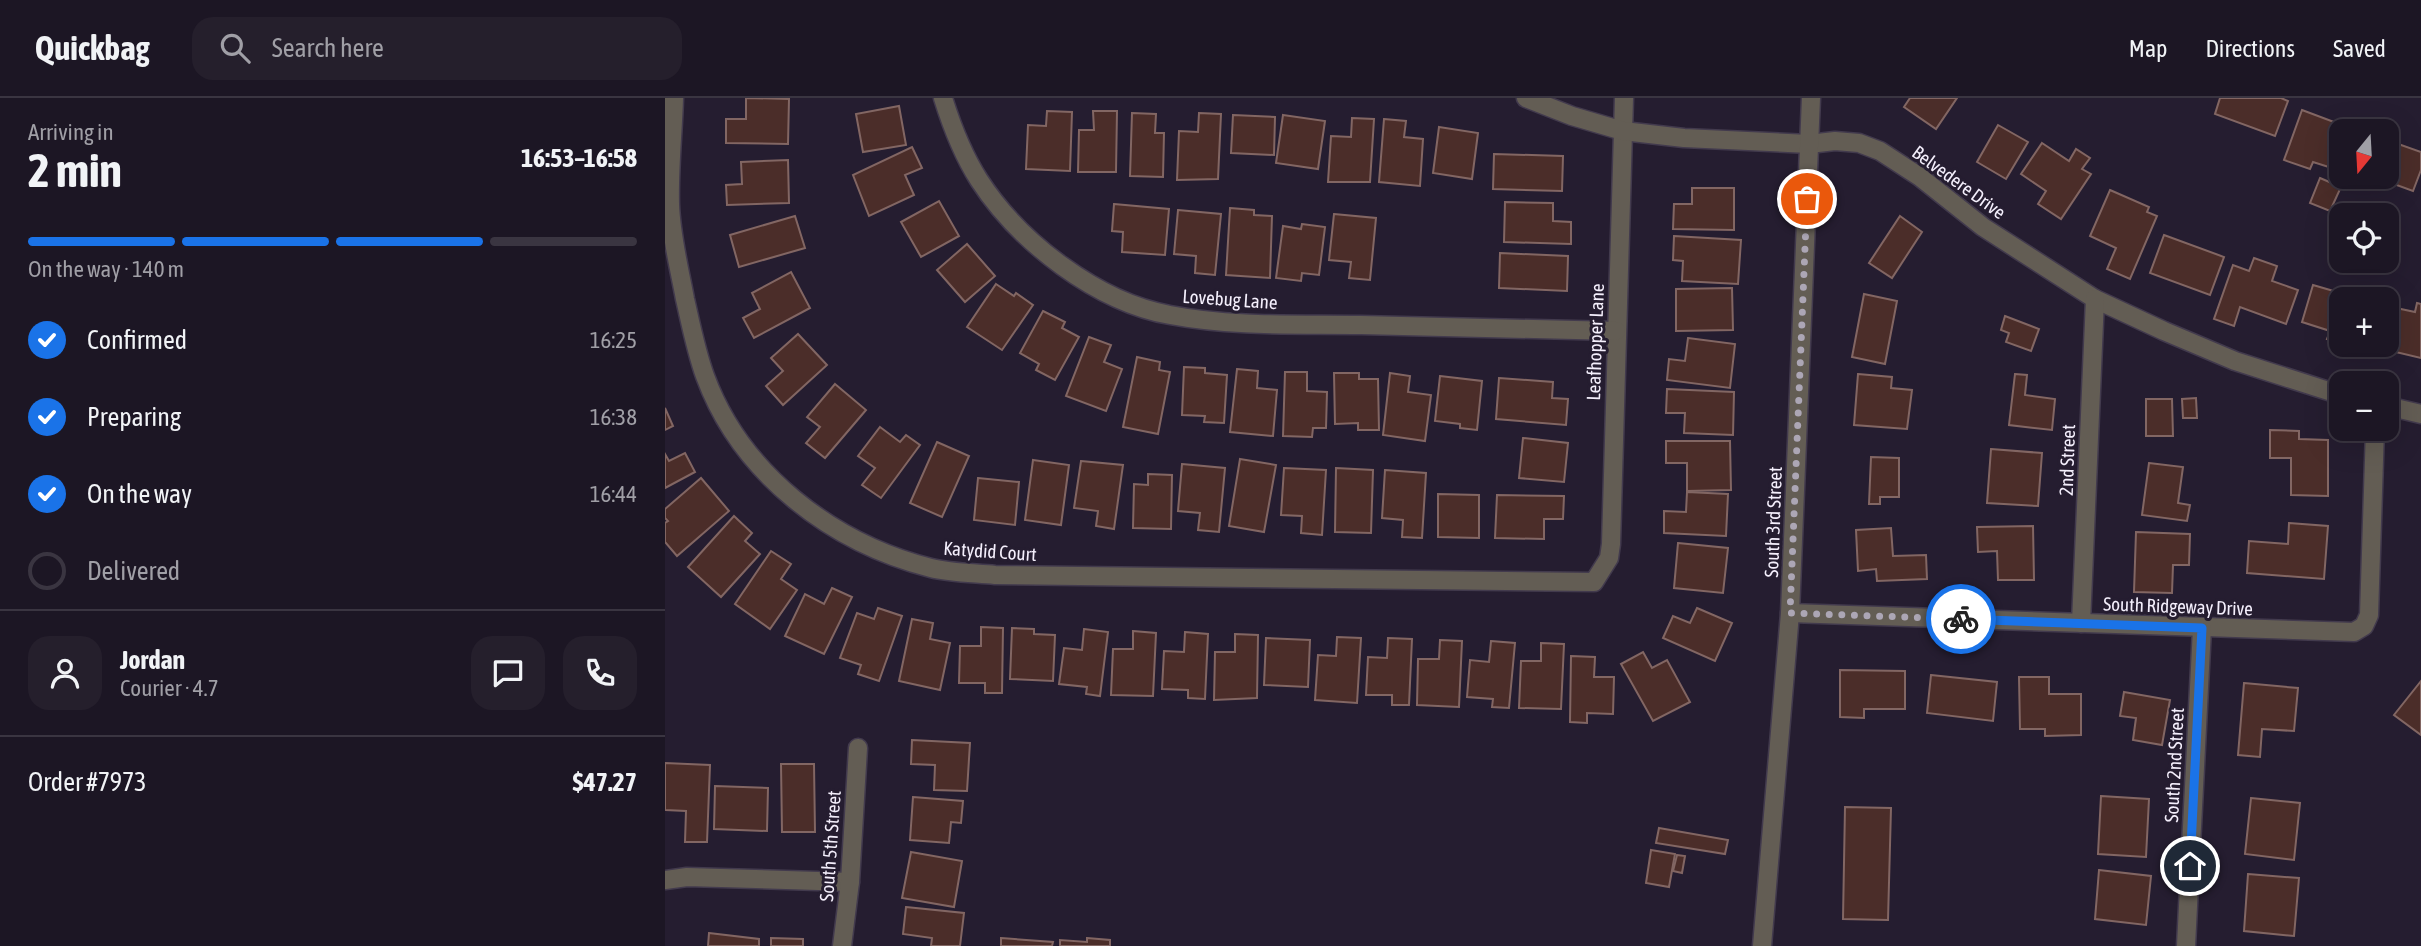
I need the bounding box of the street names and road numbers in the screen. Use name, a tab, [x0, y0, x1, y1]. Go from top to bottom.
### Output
street label: Belvedere Drive	[1908, 141, 2010, 223]
street label: Leafhopper Lane	[1582, 283, 1608, 401]
street label: Lovebug Lane	[1182, 285, 1278, 313]
street label: 2nd Street	[2055, 424, 2079, 496]
street label: South 3rd Street	[1760, 466, 1786, 578]
street label: Katydid Court	[943, 537, 1037, 565]
street label: South Ridgeway Drive	[2103, 592, 2253, 620]
street label: South 2nd Street	[2160, 707, 2188, 823]
street label: South 5th Street	[815, 790, 845, 902]

